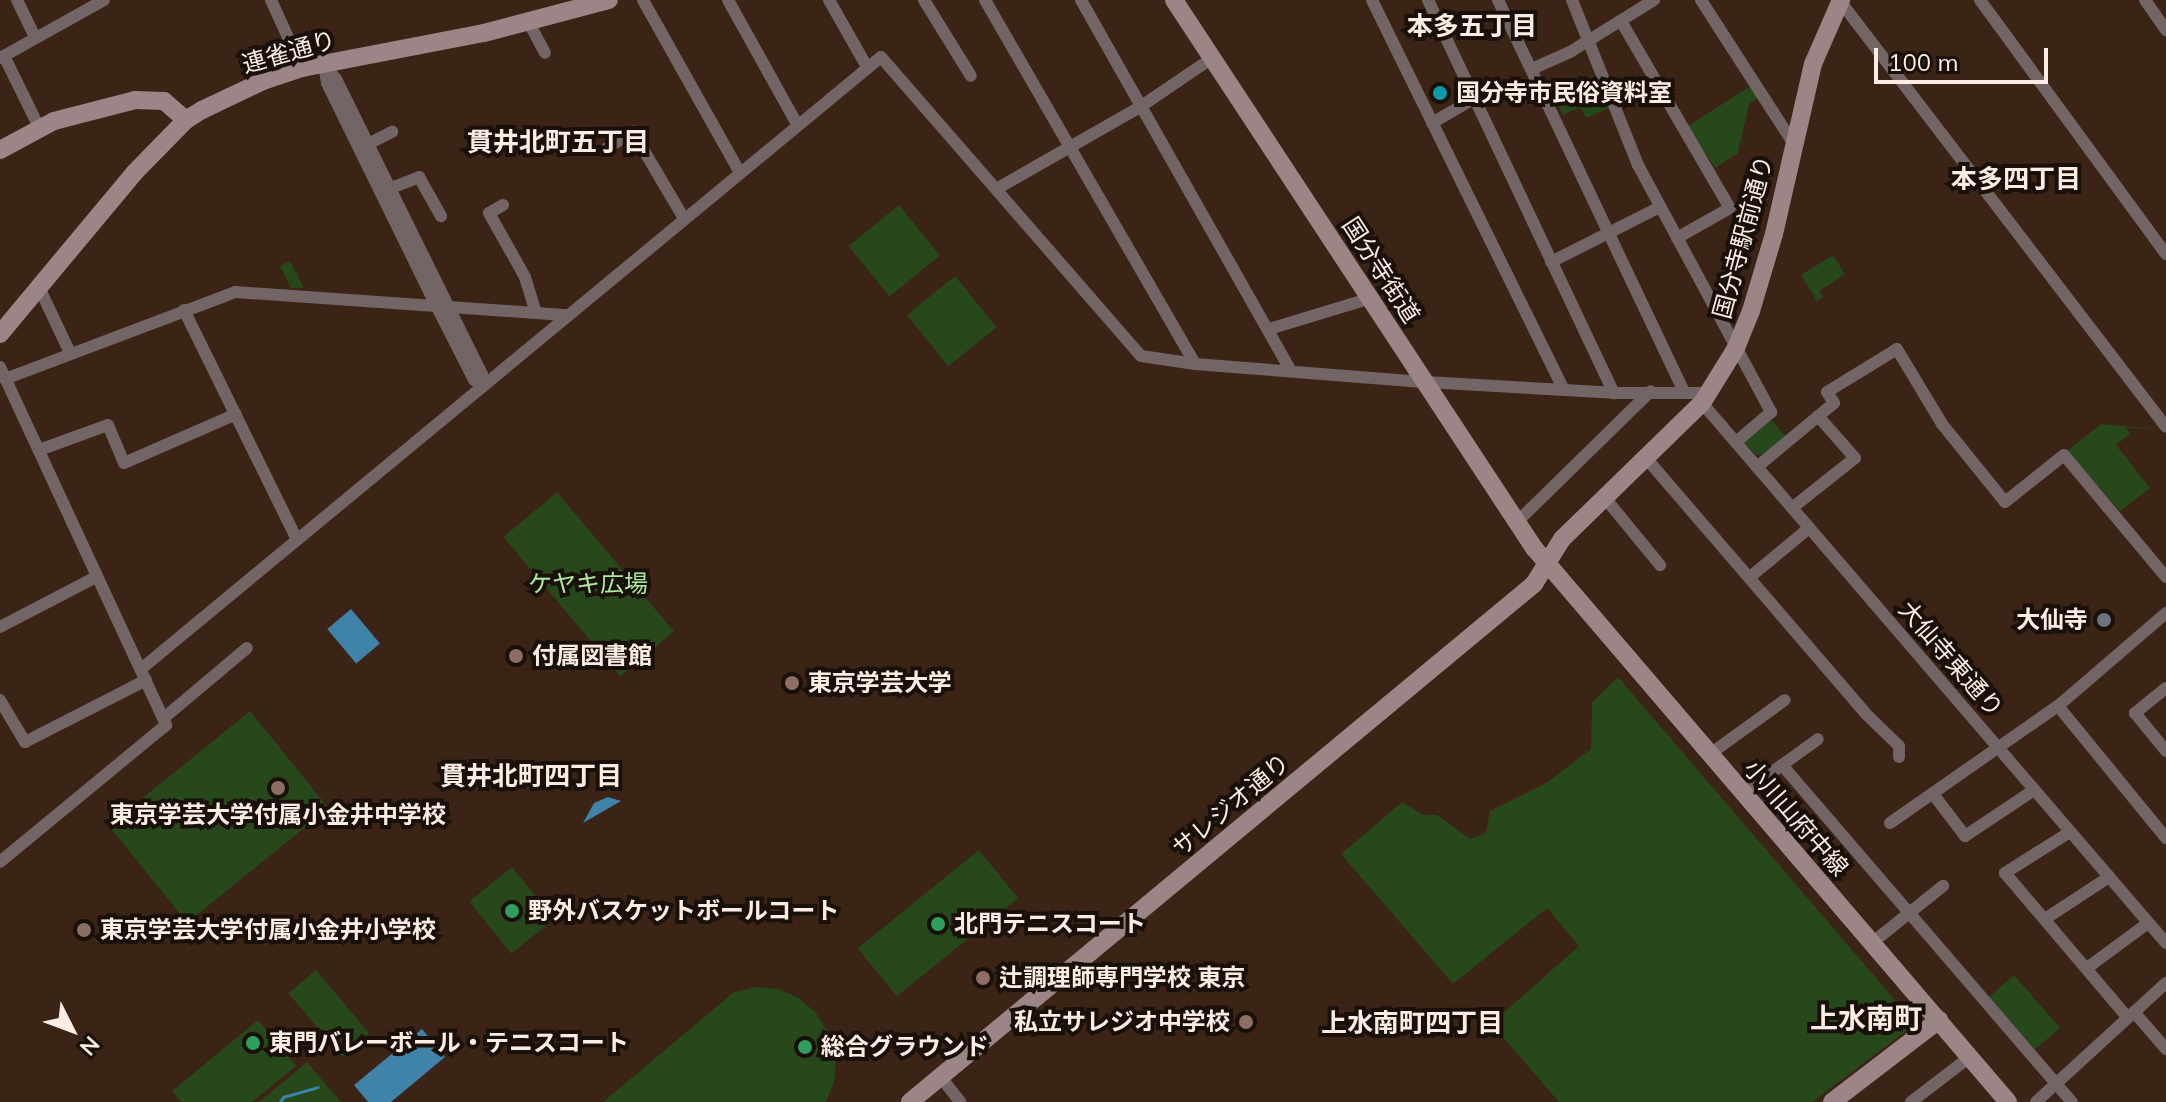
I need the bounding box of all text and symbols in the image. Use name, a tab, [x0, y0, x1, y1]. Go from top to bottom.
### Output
district label: 本多五丁目	[1407, 10, 1537, 42]
street label: 連雀通り	[239, 25, 339, 79]
scale bar	[1878, 32, 2052, 82]
text: 100 m	[1888, 47, 1959, 77]
place label: 国分寺市民俗資料室	[1456, 79, 1672, 107]
marker: 国分寺市民俗資料室	[1431, 84, 1449, 102]
district label: 貫井北町五丁目	[467, 126, 649, 158]
street label: 国分寺駅前通り	[1707, 152, 1779, 322]
district label: 本多四丁目	[1951, 163, 2081, 195]
street label: 国分寺街道	[1336, 212, 1426, 328]
park label: ケヤキ広場	[528, 570, 648, 598]
street label: 大仙寺東通り	[1893, 595, 2009, 723]
place label: 大仙寺	[2016, 606, 2088, 634]
marker: 大仙寺	[2095, 611, 2113, 629]
place label: 付属図書館	[532, 642, 652, 670]
marker: 付属図書館	[507, 647, 525, 665]
place label: 東京学芸大学	[808, 669, 952, 697]
marker: 東京学芸大学	[783, 674, 801, 692]
street label: サレジオ通り	[1167, 748, 1295, 862]
street label: 小川山府中線	[1738, 754, 1854, 882]
district label: 貫井北町四丁目	[440, 760, 622, 792]
marker: 東京学芸大学付属小金井中学校	[269, 779, 287, 797]
place label: 東京学芸大学付属小金井中学校	[110, 801, 446, 829]
place label: 野外バスケットボールコート	[528, 897, 840, 925]
marker: 野外バスケットボールコート	[503, 902, 521, 920]
place label: 北門テニスコート	[954, 910, 1146, 938]
marker: 北門テニスコート	[929, 915, 947, 933]
place label: 東京学芸大学付属小金井小学校	[100, 916, 436, 944]
marker: 東京学芸大学付属小金井小学校	[75, 921, 93, 939]
place label: 辻調理師専門学校 東京	[999, 964, 1246, 992]
marker: 辻調理師専門学校 東京	[974, 969, 992, 987]
north arrow	[32, 990, 112, 1070]
district label: 上水南町	[1810, 1001, 1922, 1035]
district label: 上水南町四丁目	[1321, 1007, 1503, 1039]
place label: 私立サレジオ中学校	[1014, 1008, 1230, 1036]
marker: 私立サレジオ中学校	[1237, 1013, 1255, 1031]
place label: 東門バレーボール・テニスコート	[269, 1029, 629, 1057]
text: N	[74, 1031, 106, 1062]
place label: 総合グラウンド	[821, 1033, 989, 1061]
marker: 東門バレーボール・テニスコート	[244, 1034, 262, 1052]
marker: 総合グラウンド	[796, 1038, 814, 1056]

